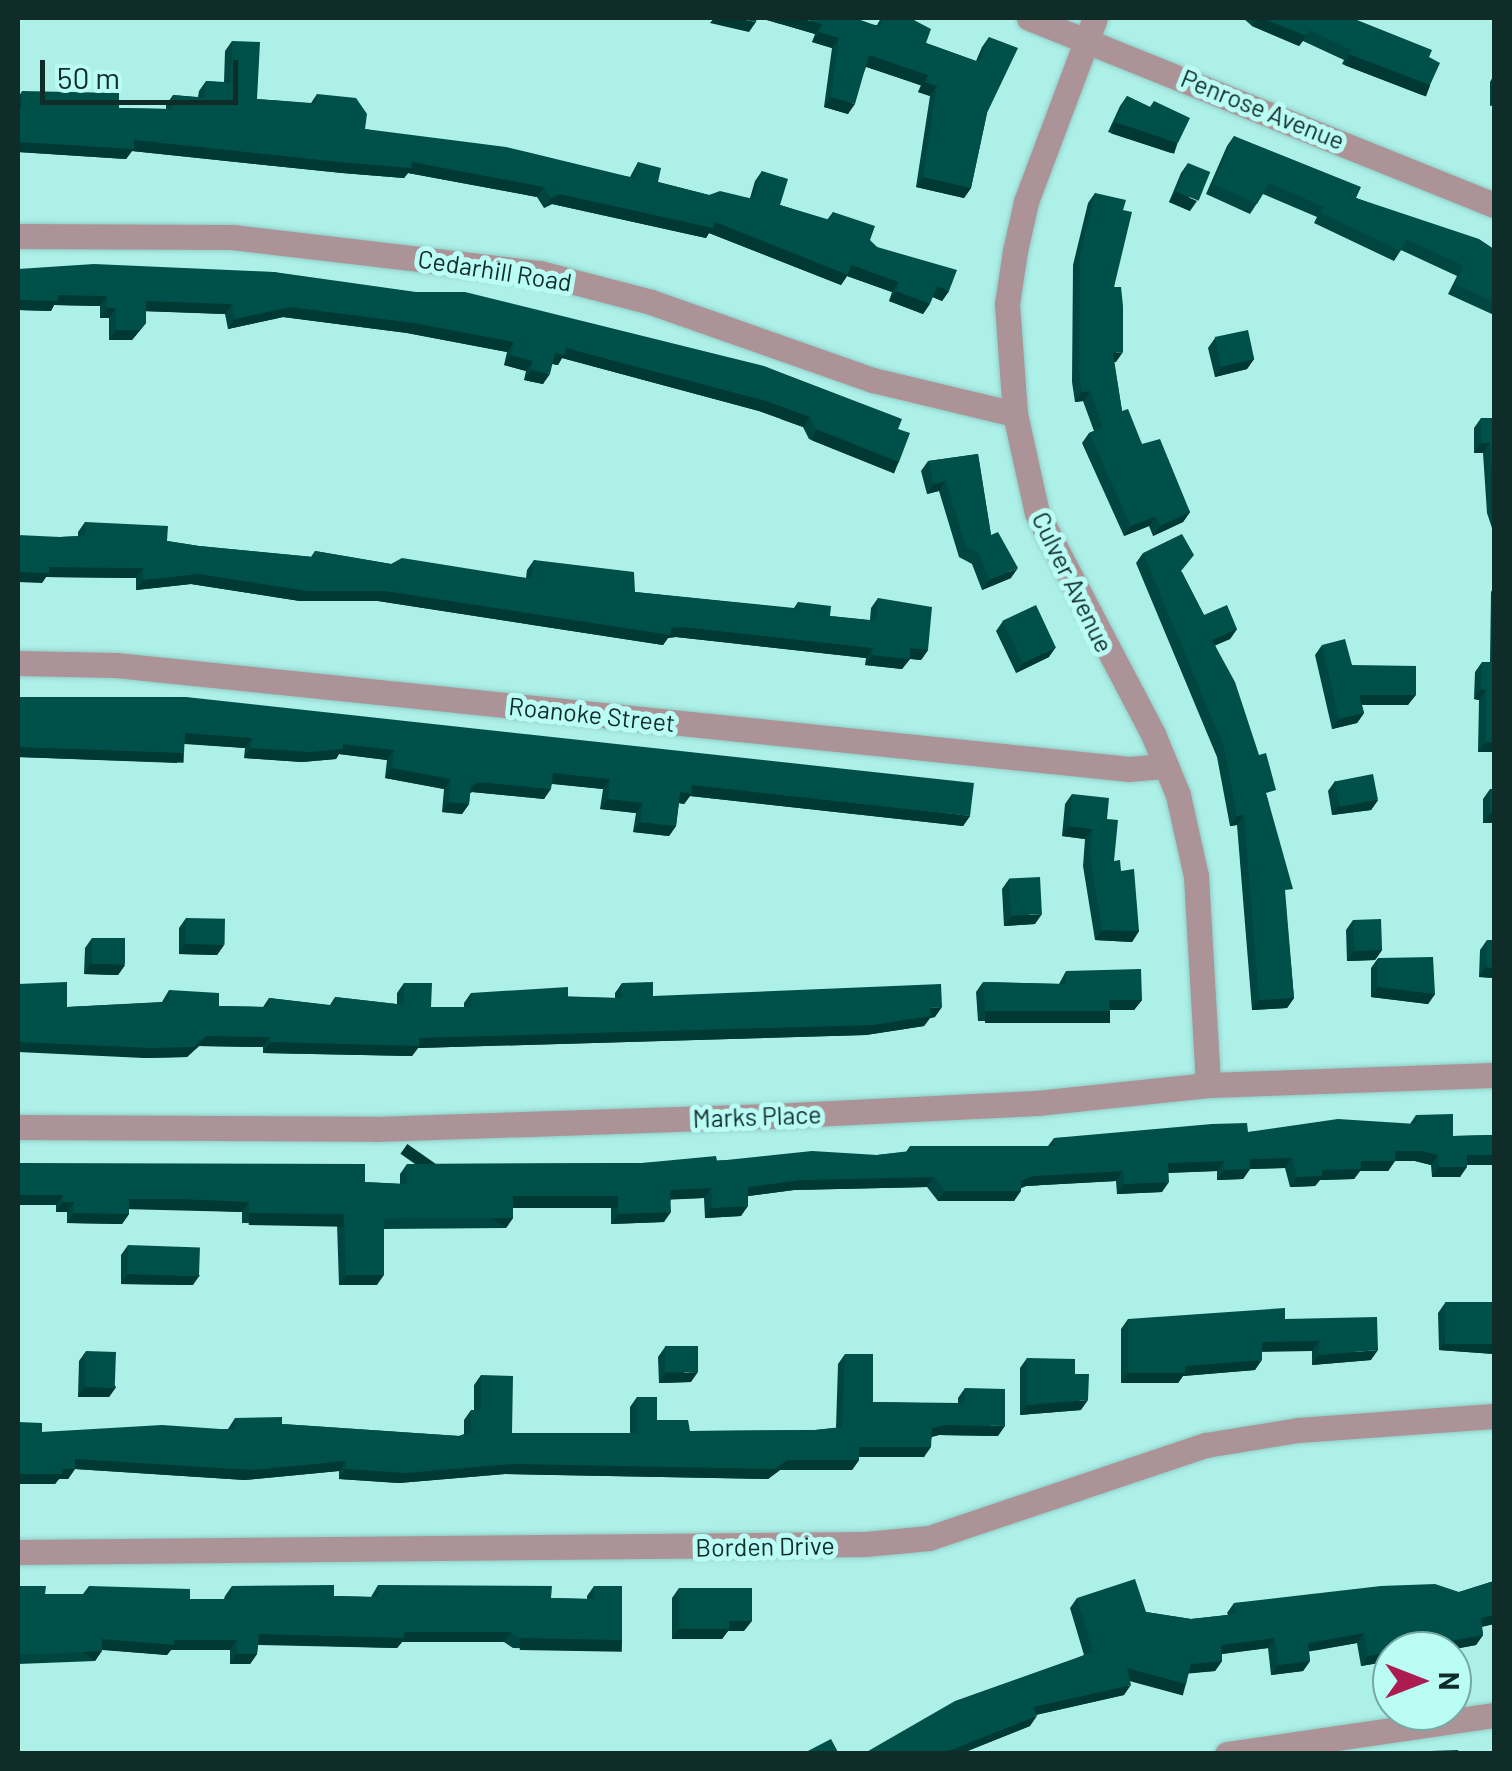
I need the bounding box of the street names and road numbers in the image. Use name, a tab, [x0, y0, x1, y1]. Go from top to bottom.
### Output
street label: Penrose Avenue	[1177, 63, 1349, 155]
street label: Cedarhill Road	[416, 243, 574, 297]
street label: Culver Avenue	[1026, 507, 1120, 657]
street label: Roanoke Street	[507, 690, 677, 738]
street label: Marks Place	[692, 1099, 822, 1133]
street label: Borden Drive	[695, 1530, 835, 1562]

